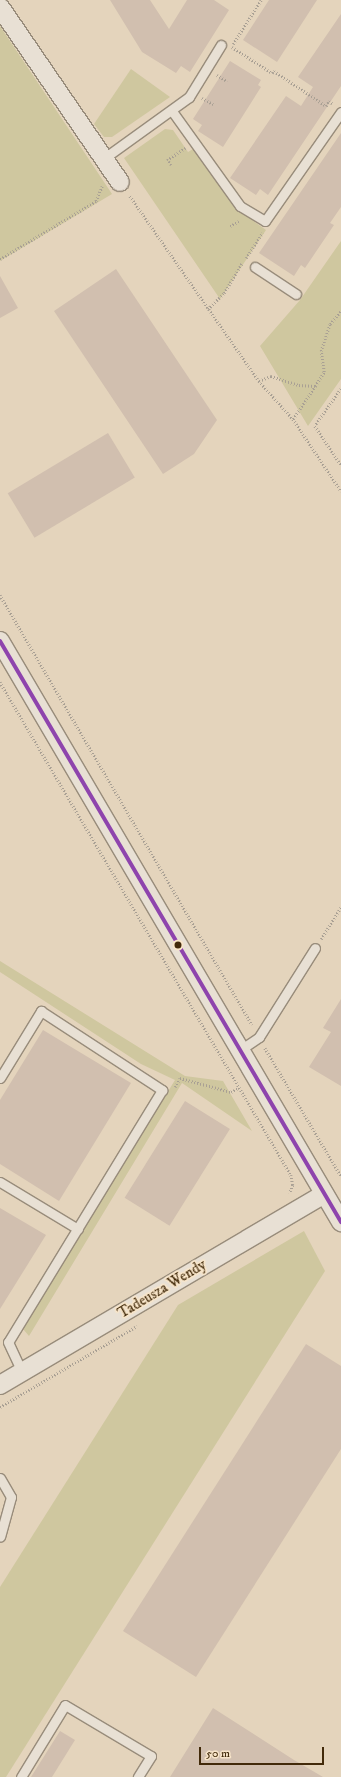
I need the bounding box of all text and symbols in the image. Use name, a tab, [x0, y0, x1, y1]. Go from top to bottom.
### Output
unlabelled marker	[173, 940, 183, 950]
street label: Tadeusza Wendy	[115, 1256, 209, 1322]
scale bar	[201, 1739, 326, 1765]
text: 50 m	[206, 1746, 230, 1761]

